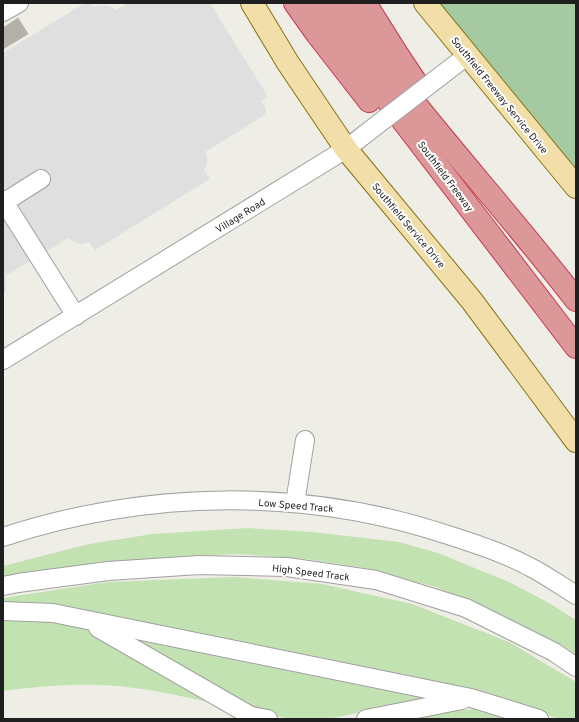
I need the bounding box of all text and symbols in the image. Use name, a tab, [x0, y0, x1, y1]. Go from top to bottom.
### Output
street label: Southfield Freeway Service Drive	[448, 35, 550, 157]
street label: Southfield Freeway	[414, 139, 476, 215]
street label: Southfield Service Drive	[368, 181, 447, 271]
street label: Village Road	[214, 196, 268, 237]
street label: Low Speed Track	[258, 497, 334, 516]
street label: High Speed Track	[271, 562, 350, 585]

